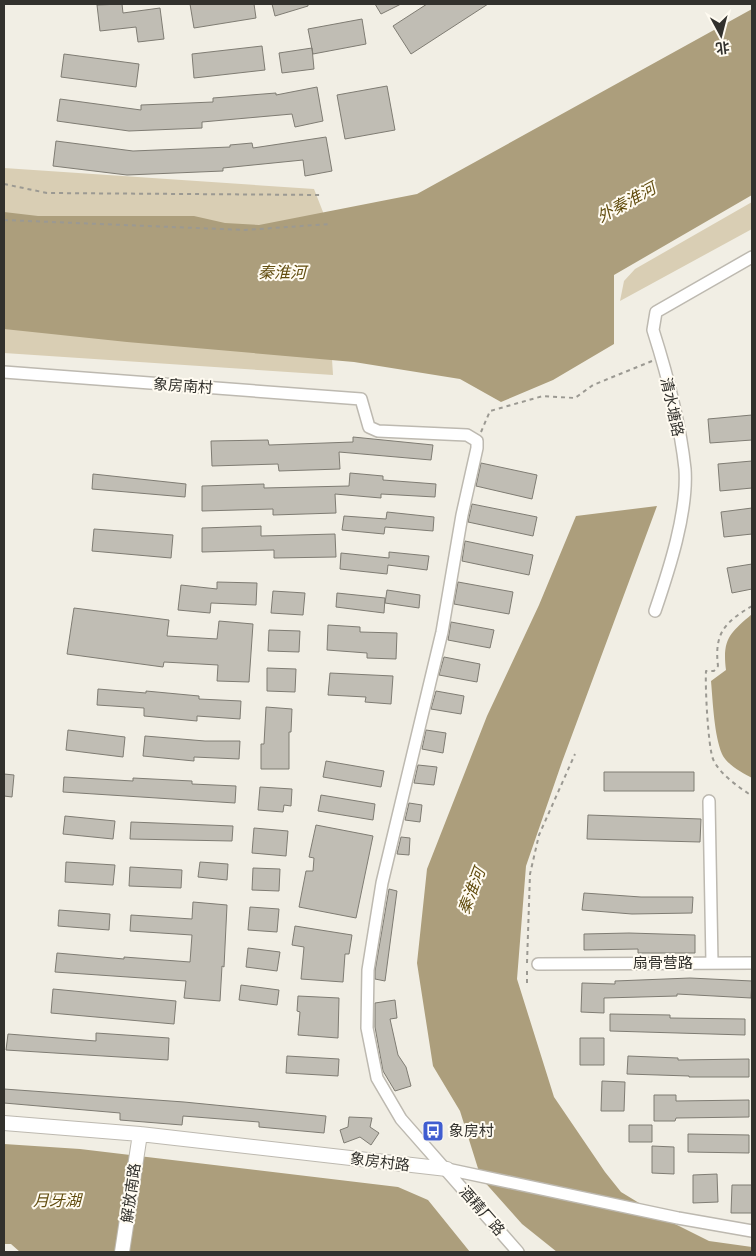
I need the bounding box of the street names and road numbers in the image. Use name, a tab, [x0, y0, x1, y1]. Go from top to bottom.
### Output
street label: 象房南村	[152, 374, 214, 397]
street label: 清水塘路	[657, 376, 688, 438]
street label: 扇骨营路	[633, 953, 693, 972]
street label: 象房村路	[349, 1148, 411, 1175]
street label: 解放南路	[117, 1162, 144, 1224]
street label: 酒精厂路	[456, 1182, 509, 1240]

